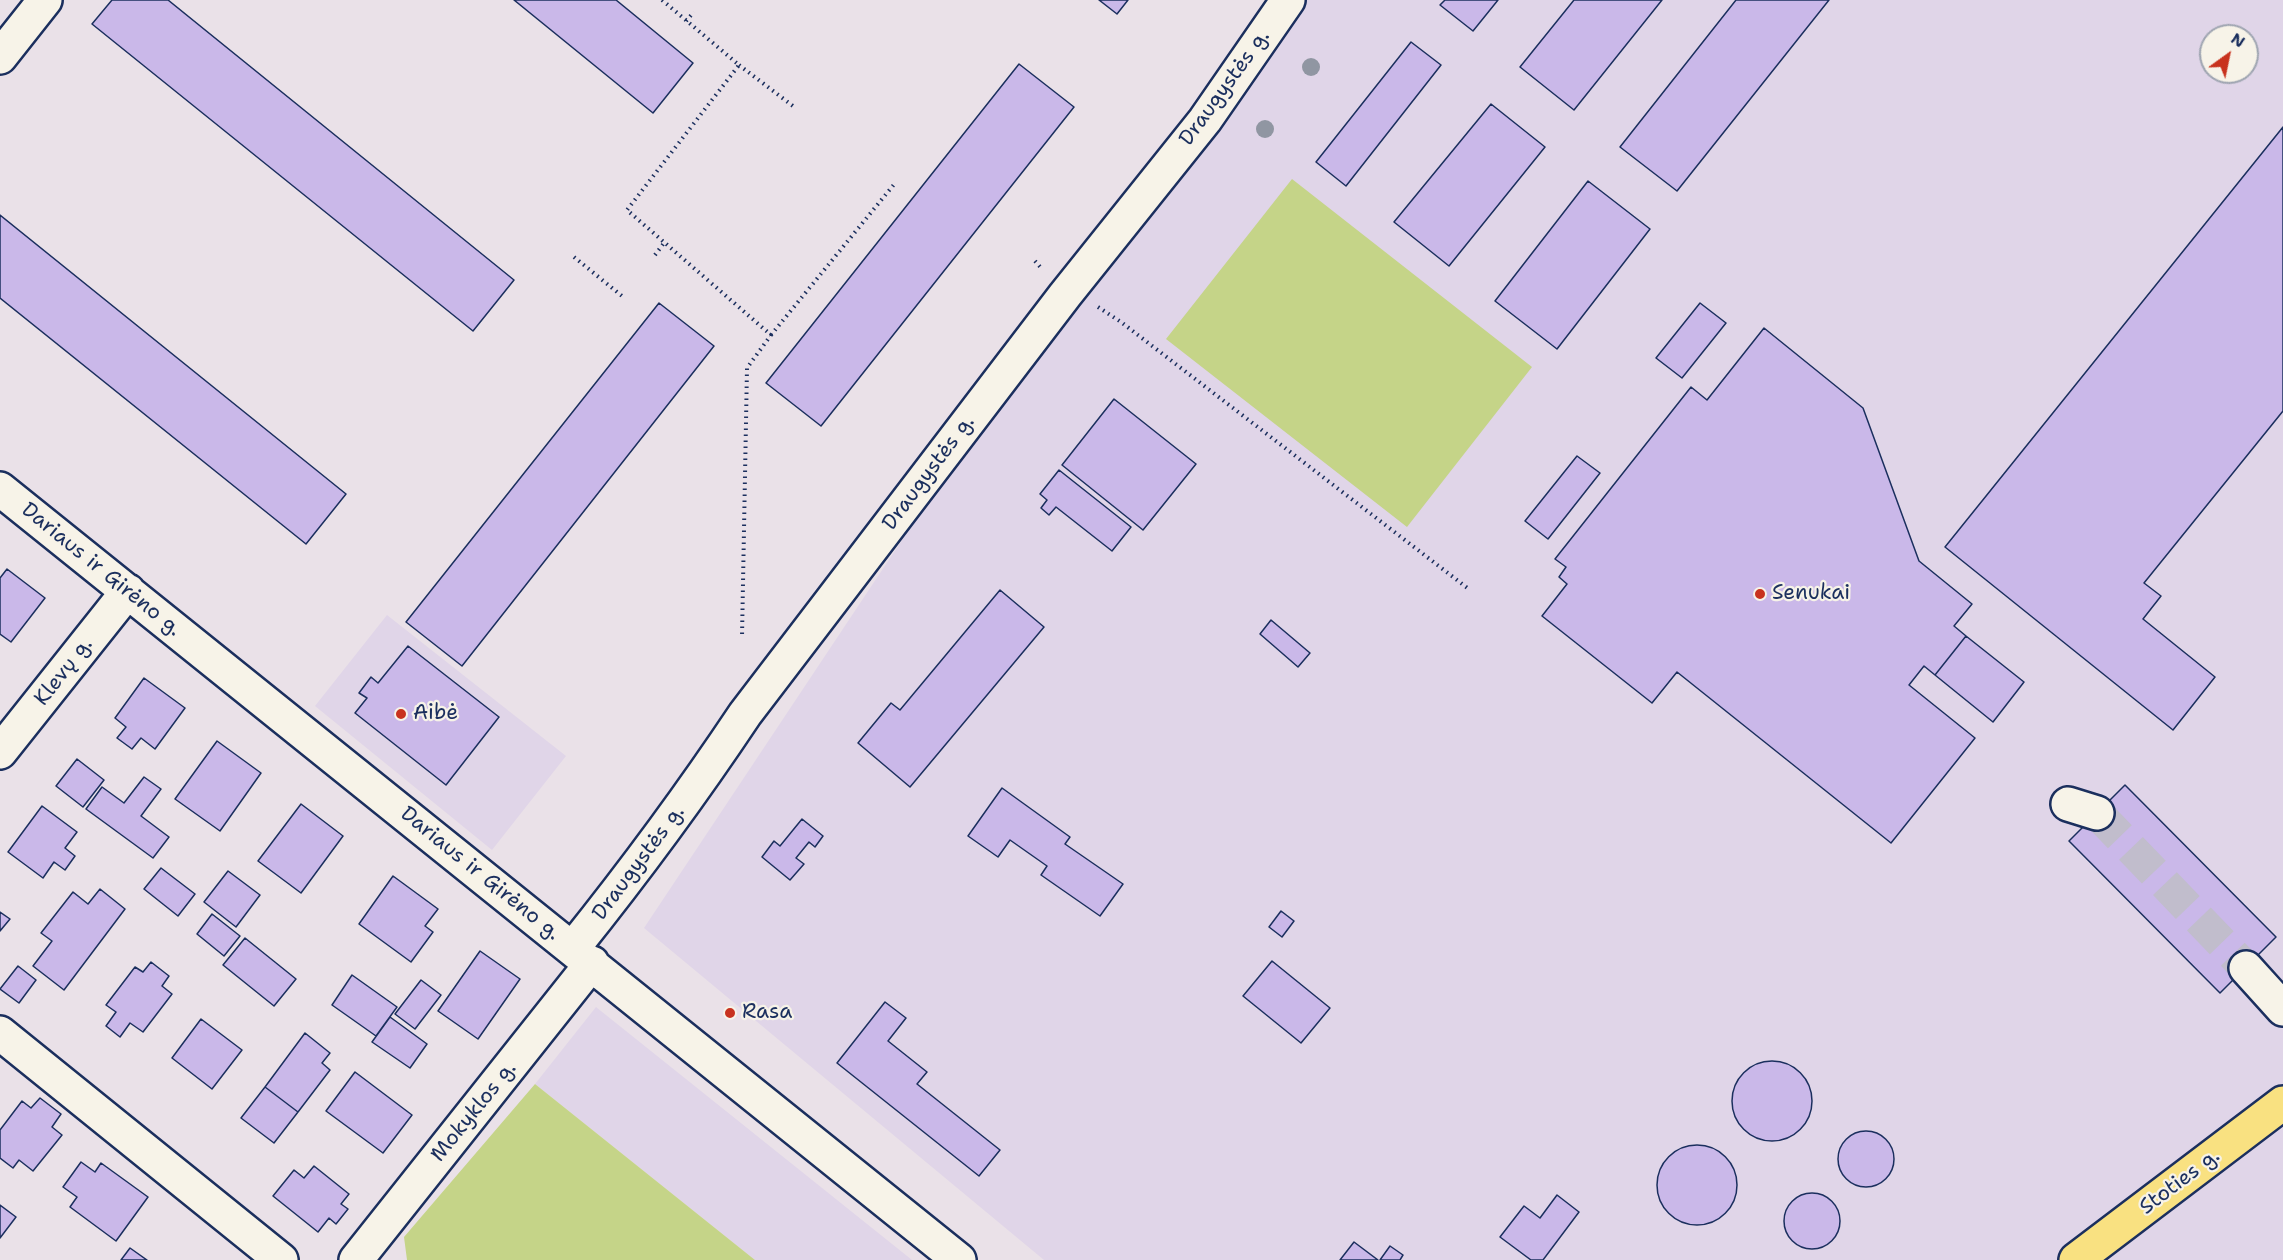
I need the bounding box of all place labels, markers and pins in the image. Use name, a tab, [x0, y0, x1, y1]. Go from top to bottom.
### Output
place label: Senukai	[1772, 581, 1850, 607]
marker: Senukai	[1753, 587, 1767, 601]
place label: Aibė	[413, 701, 458, 727]
marker: Aibė	[394, 707, 408, 721]
place label: Rasa	[742, 1000, 792, 1026]
marker: Rasa	[723, 1006, 737, 1020]

